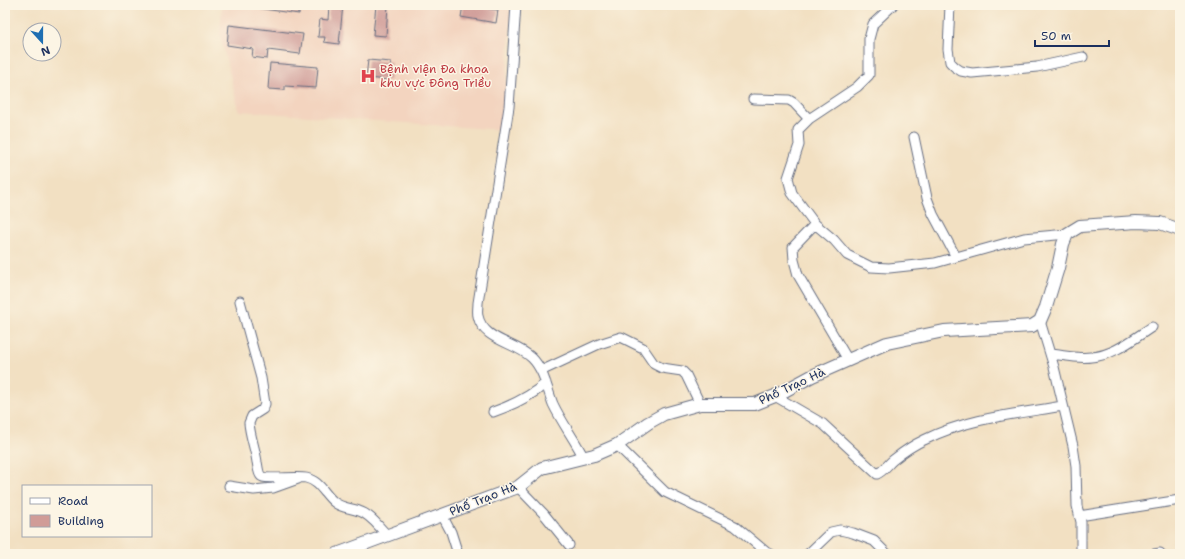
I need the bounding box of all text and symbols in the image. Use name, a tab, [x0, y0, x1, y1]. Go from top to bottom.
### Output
north arrow	[22, 22, 62, 62]
scale bar	[1035, 22, 1109, 48]
text: 50 m	[1041, 28, 1071, 44]
text: N	[38, 42, 52, 60]
place label: Bệnh viện Đa khoa khu vực Đông Triều	[380, 61, 491, 91]
hospital icon: Bệnh viện Đa khoa khu vực Đông Triều	[359, 67, 377, 85]
street label: Phố Trạo Hà	[756, 363, 828, 408]
street label: Phố Trạo Hà	[447, 478, 520, 520]
legend	[22, 485, 152, 537]
text: Road	[58, 493, 89, 509]
text: Building	[58, 513, 104, 529]

